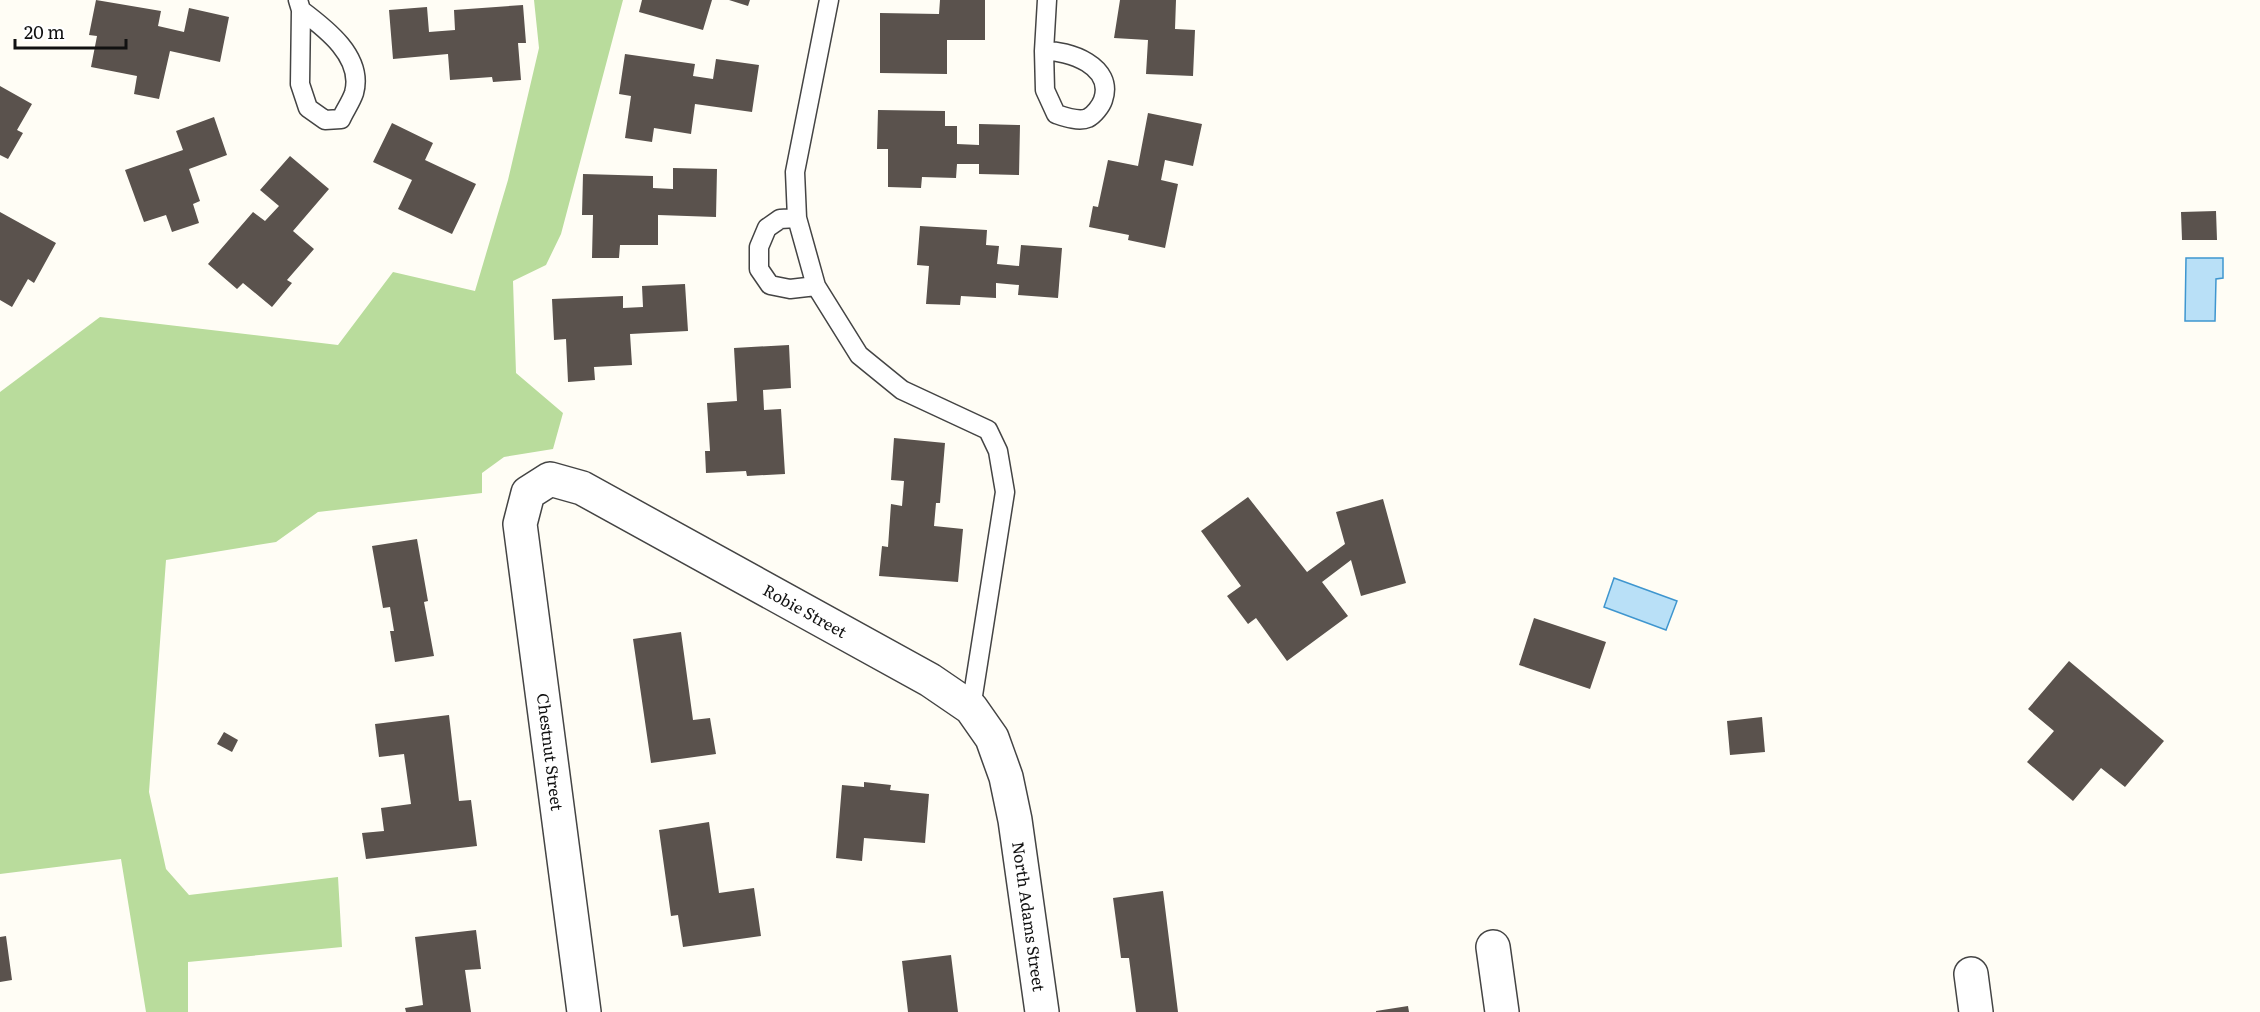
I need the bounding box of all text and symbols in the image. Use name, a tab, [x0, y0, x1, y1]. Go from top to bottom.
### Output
scale bar	[15, 12, 126, 50]
text: 20 m	[24, 18, 65, 45]
street label: Robie Street	[759, 577, 852, 643]
street label: Chestnut Street	[532, 692, 570, 812]
street label: North Adams Street	[1007, 840, 1052, 993]

